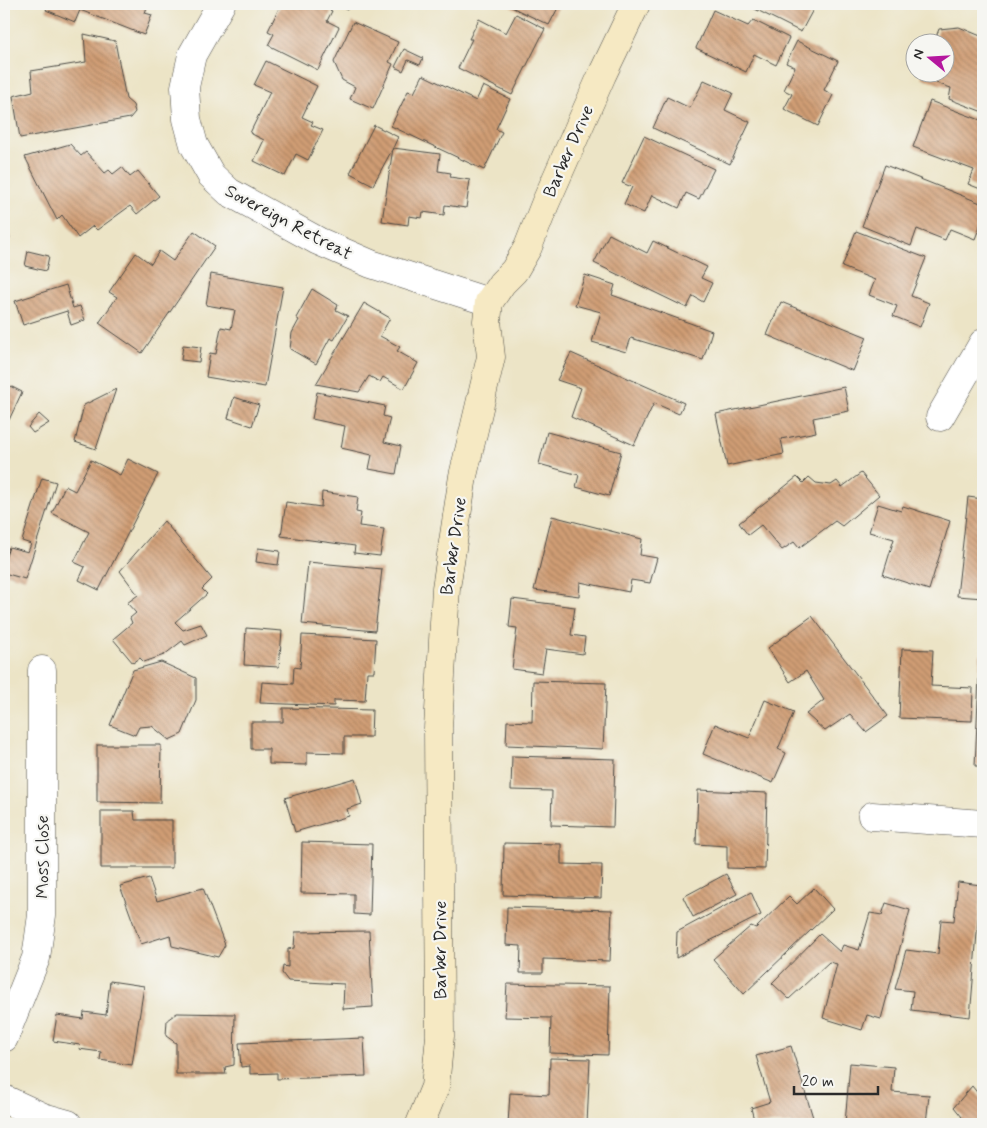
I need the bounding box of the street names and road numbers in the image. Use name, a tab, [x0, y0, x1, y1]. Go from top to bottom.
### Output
street label: Barber Drive	[538, 101, 600, 201]
street label: Sovereign Retreat	[221, 179, 356, 266]
street label: Barber Drive	[435, 496, 473, 597]
street label: Moss Close	[31, 815, 55, 899]
street label: Barber Drive	[429, 901, 453, 999]

